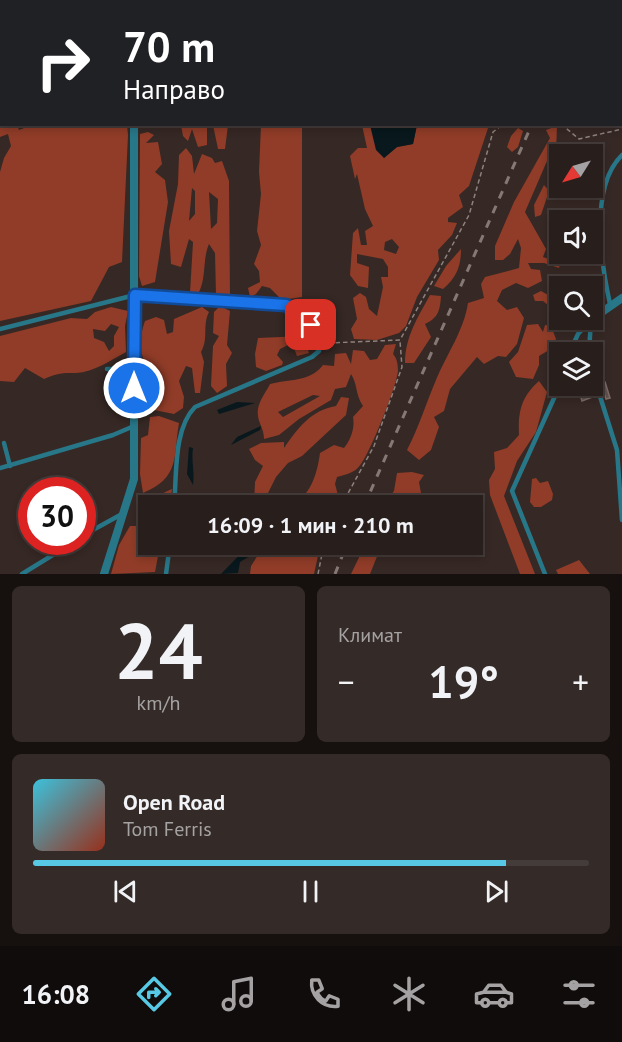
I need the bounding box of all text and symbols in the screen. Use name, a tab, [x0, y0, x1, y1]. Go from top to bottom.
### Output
text: 70 m	[123, 19, 215, 74]
icon: right	[24, 24, 102, 102]
text: Направо	[123, 72, 225, 106]
north arrow	[549, 144, 603, 198]
map controls	[549, 144, 603, 396]
button: sound	[549, 210, 603, 264]
button: search	[549, 276, 603, 330]
pin	[285, 299, 336, 350]
icon: arrive	[294, 308, 327, 341]
button: layers	[549, 342, 603, 396]
position arrow	[102, 356, 166, 420]
speed limit sign: 30	[18, 477, 96, 555]
text: 16:09 · 1 мин · 210 m	[207, 511, 414, 539]
text: 24	[114, 600, 203, 701]
text: Климат	[338, 622, 402, 648]
text: 19°	[428, 652, 499, 710]
text: −	[338, 660, 355, 703]
text: +	[572, 660, 589, 703]
text: km/h	[137, 690, 180, 716]
text: Open Road	[123, 788, 225, 816]
text: Tom Ferris	[123, 816, 212, 842]
icon: previous	[109, 875, 142, 908]
icon: pause	[294, 875, 327, 908]
icon: next	[480, 875, 513, 908]
icon: directions	[133, 973, 175, 1015]
icon: music	[218, 973, 260, 1015]
icon: phone	[303, 973, 345, 1015]
icon: climate	[388, 973, 430, 1015]
icon: car	[473, 973, 515, 1015]
icon: filters	[558, 973, 600, 1015]
text: 16:08	[22, 977, 90, 1011]

